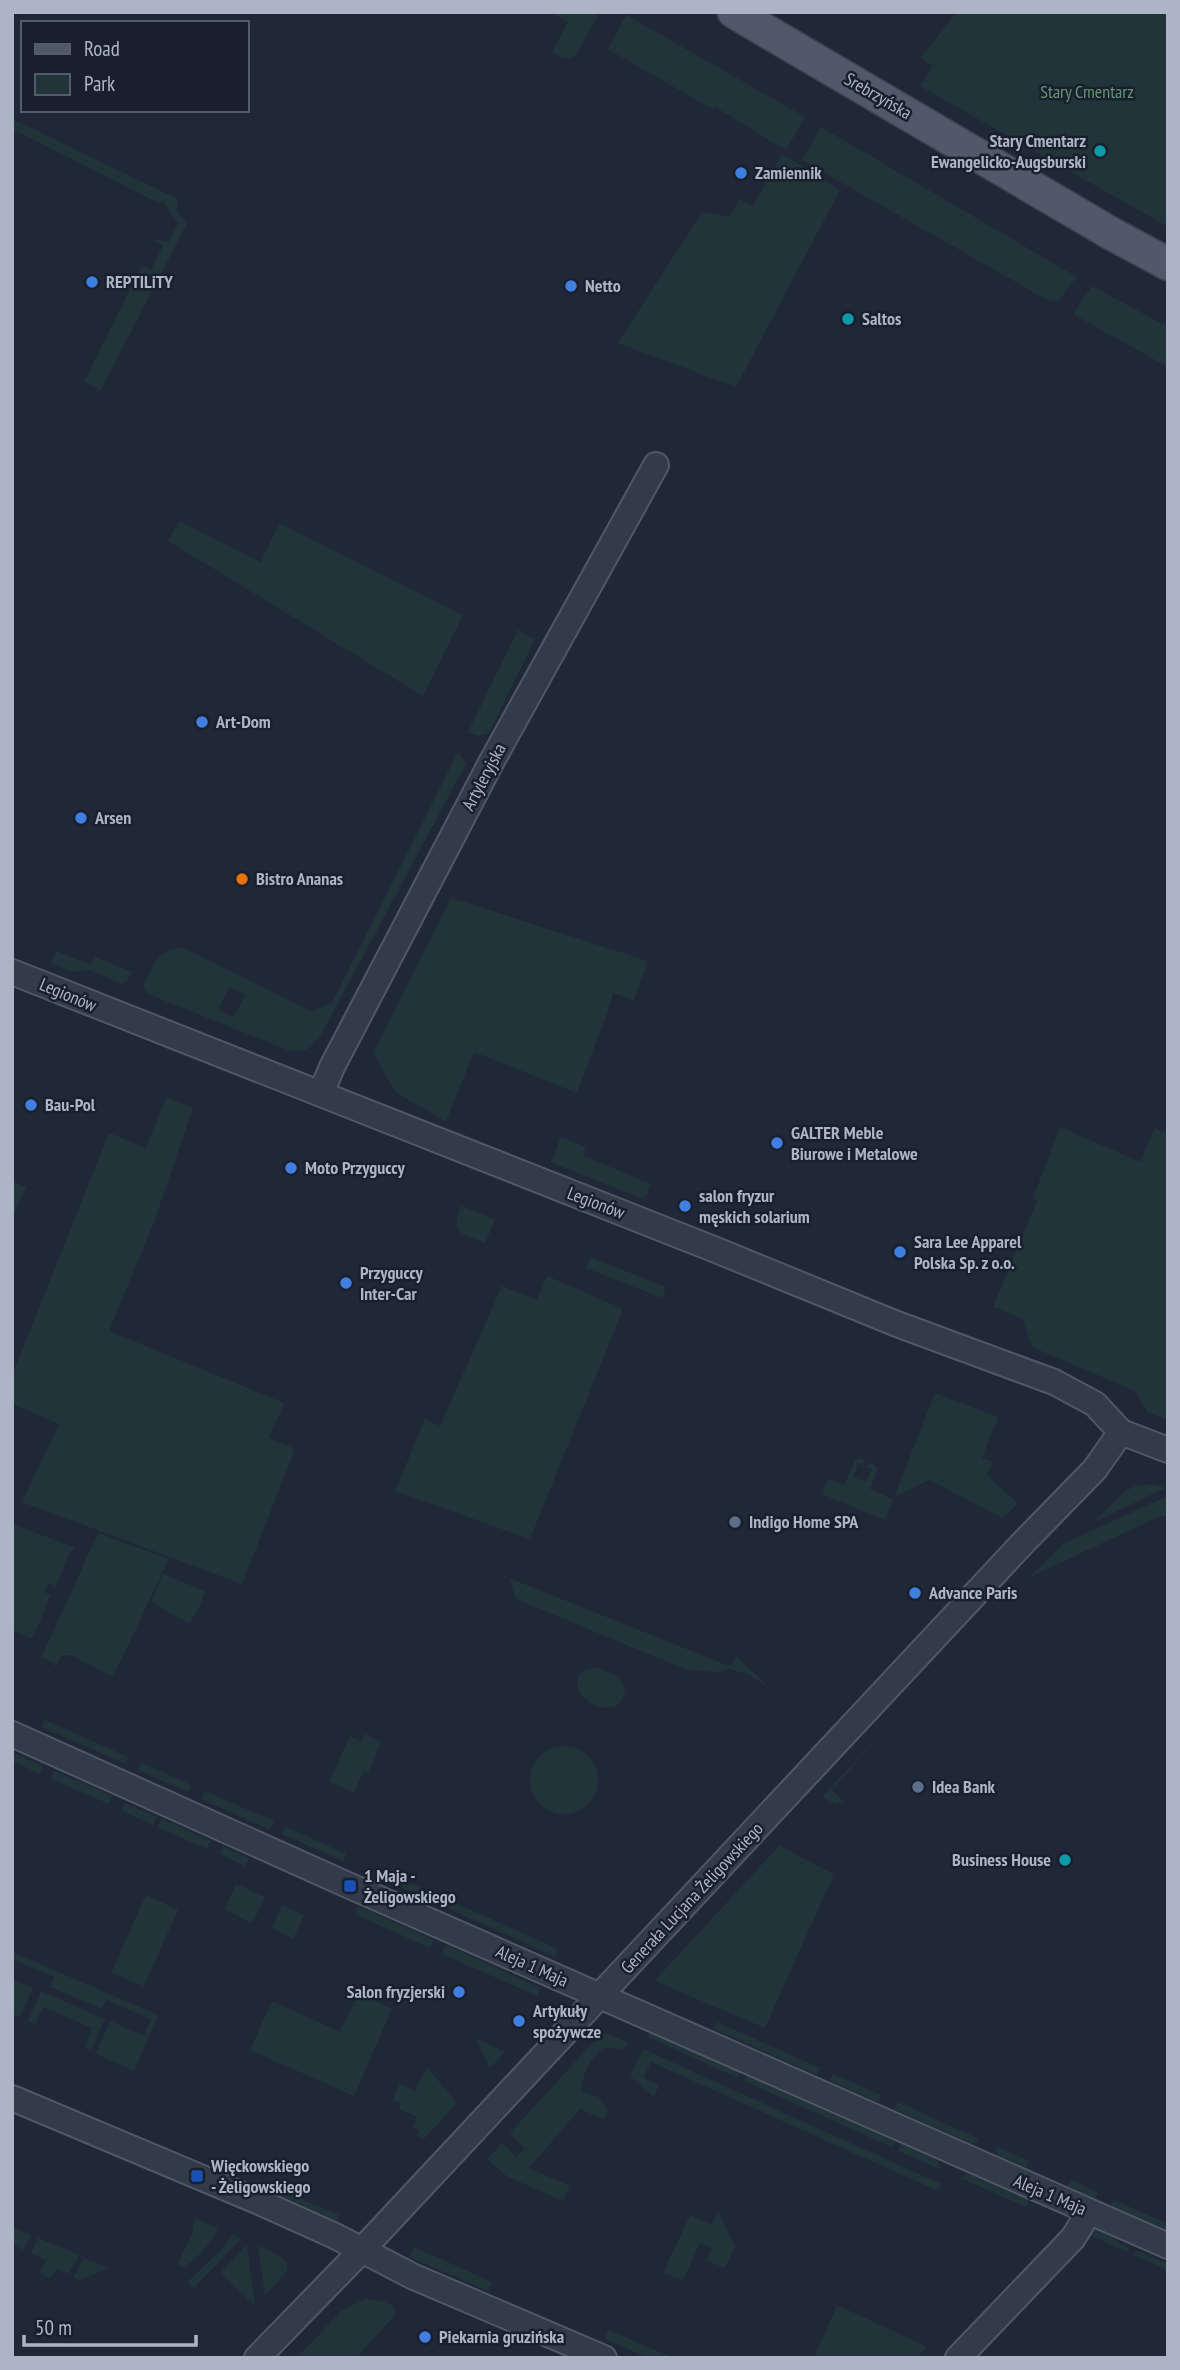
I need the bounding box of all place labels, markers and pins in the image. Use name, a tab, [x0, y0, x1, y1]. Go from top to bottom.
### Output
place label: Stary Cmentarz Ewangelicko-Augsburski	[931, 129, 1086, 173]
marker: Stary Cmentarz Ewangelicko-Augsburski	[1092, 143, 1108, 159]
place label: Zamiennik	[755, 161, 822, 184]
marker: Zamiennik	[733, 165, 749, 181]
place label: REPTILiTY	[106, 270, 173, 293]
marker: REPTILiTY	[84, 274, 100, 290]
place label: Netto	[585, 274, 621, 297]
marker: Netto	[563, 278, 579, 294]
place label: Saltos	[862, 307, 901, 330]
marker: Saltos	[840, 311, 856, 327]
place label: Art-Dom	[215, 710, 271, 733]
marker: Art-Dom	[194, 714, 210, 730]
place label: Arsen	[94, 806, 131, 829]
marker: Arsen	[73, 810, 89, 826]
place label: Bistro Ananas	[256, 867, 343, 890]
marker: Bistro Ananas	[234, 871, 250, 887]
place label: Bau-Pol	[45, 1093, 96, 1116]
marker: Bau-Pol	[23, 1097, 39, 1113]
place label: GALTER Meble Biurowe i Metalowe	[791, 1121, 918, 1165]
marker: GALTER Meble Biurowe i Metalowe	[769, 1135, 785, 1151]
place label: Moto Przyguccy	[305, 1156, 405, 1179]
marker: Moto Przyguccy	[283, 1160, 299, 1176]
place label: salon fryzur męskich solarium	[699, 1184, 810, 1228]
marker: salon fryzur męskich solarium	[677, 1198, 693, 1214]
place label: Sara Lee Apparel Polska Sp. z o.o.	[914, 1230, 1022, 1274]
marker: Sara Lee Apparel Polska Sp. z o.o.	[892, 1244, 908, 1260]
place label: Przyguccy Inter-Car	[360, 1261, 423, 1305]
marker: Przyguccy Inter-Car	[338, 1275, 354, 1291]
place label: Indigo Home SPA	[749, 1510, 859, 1533]
marker: Indigo Home SPA	[727, 1514, 743, 1530]
place label: Advance Paris	[928, 1581, 1017, 1604]
marker: Advance Paris	[907, 1585, 923, 1601]
place label: Idea Bank	[932, 1775, 995, 1798]
marker: Idea Bank	[910, 1779, 926, 1795]
place label: Business House	[952, 1848, 1051, 1871]
marker: Business House	[1057, 1852, 1073, 1868]
place label: 1 Maja - Żeligowskiego	[364, 1864, 456, 1908]
marker: 1 Maja - Żeligowskiego	[342, 1878, 358, 1894]
place label: Salon fryzjerski	[347, 1980, 445, 2003]
marker: Salon fryzjerski	[451, 1984, 467, 2000]
place label: Artykuły spożywcze	[532, 1999, 602, 2043]
marker: Artykuły spożywcze	[511, 2013, 527, 2029]
place label: Więckowskiego - Żeligowskiego	[210, 2154, 310, 2198]
marker: Więckowskiego - Żeligowskiego	[189, 2168, 205, 2184]
place label: Piekarnia gruzińska	[439, 2325, 564, 2348]
marker: Piekarnia gruzińska	[417, 2329, 433, 2345]

